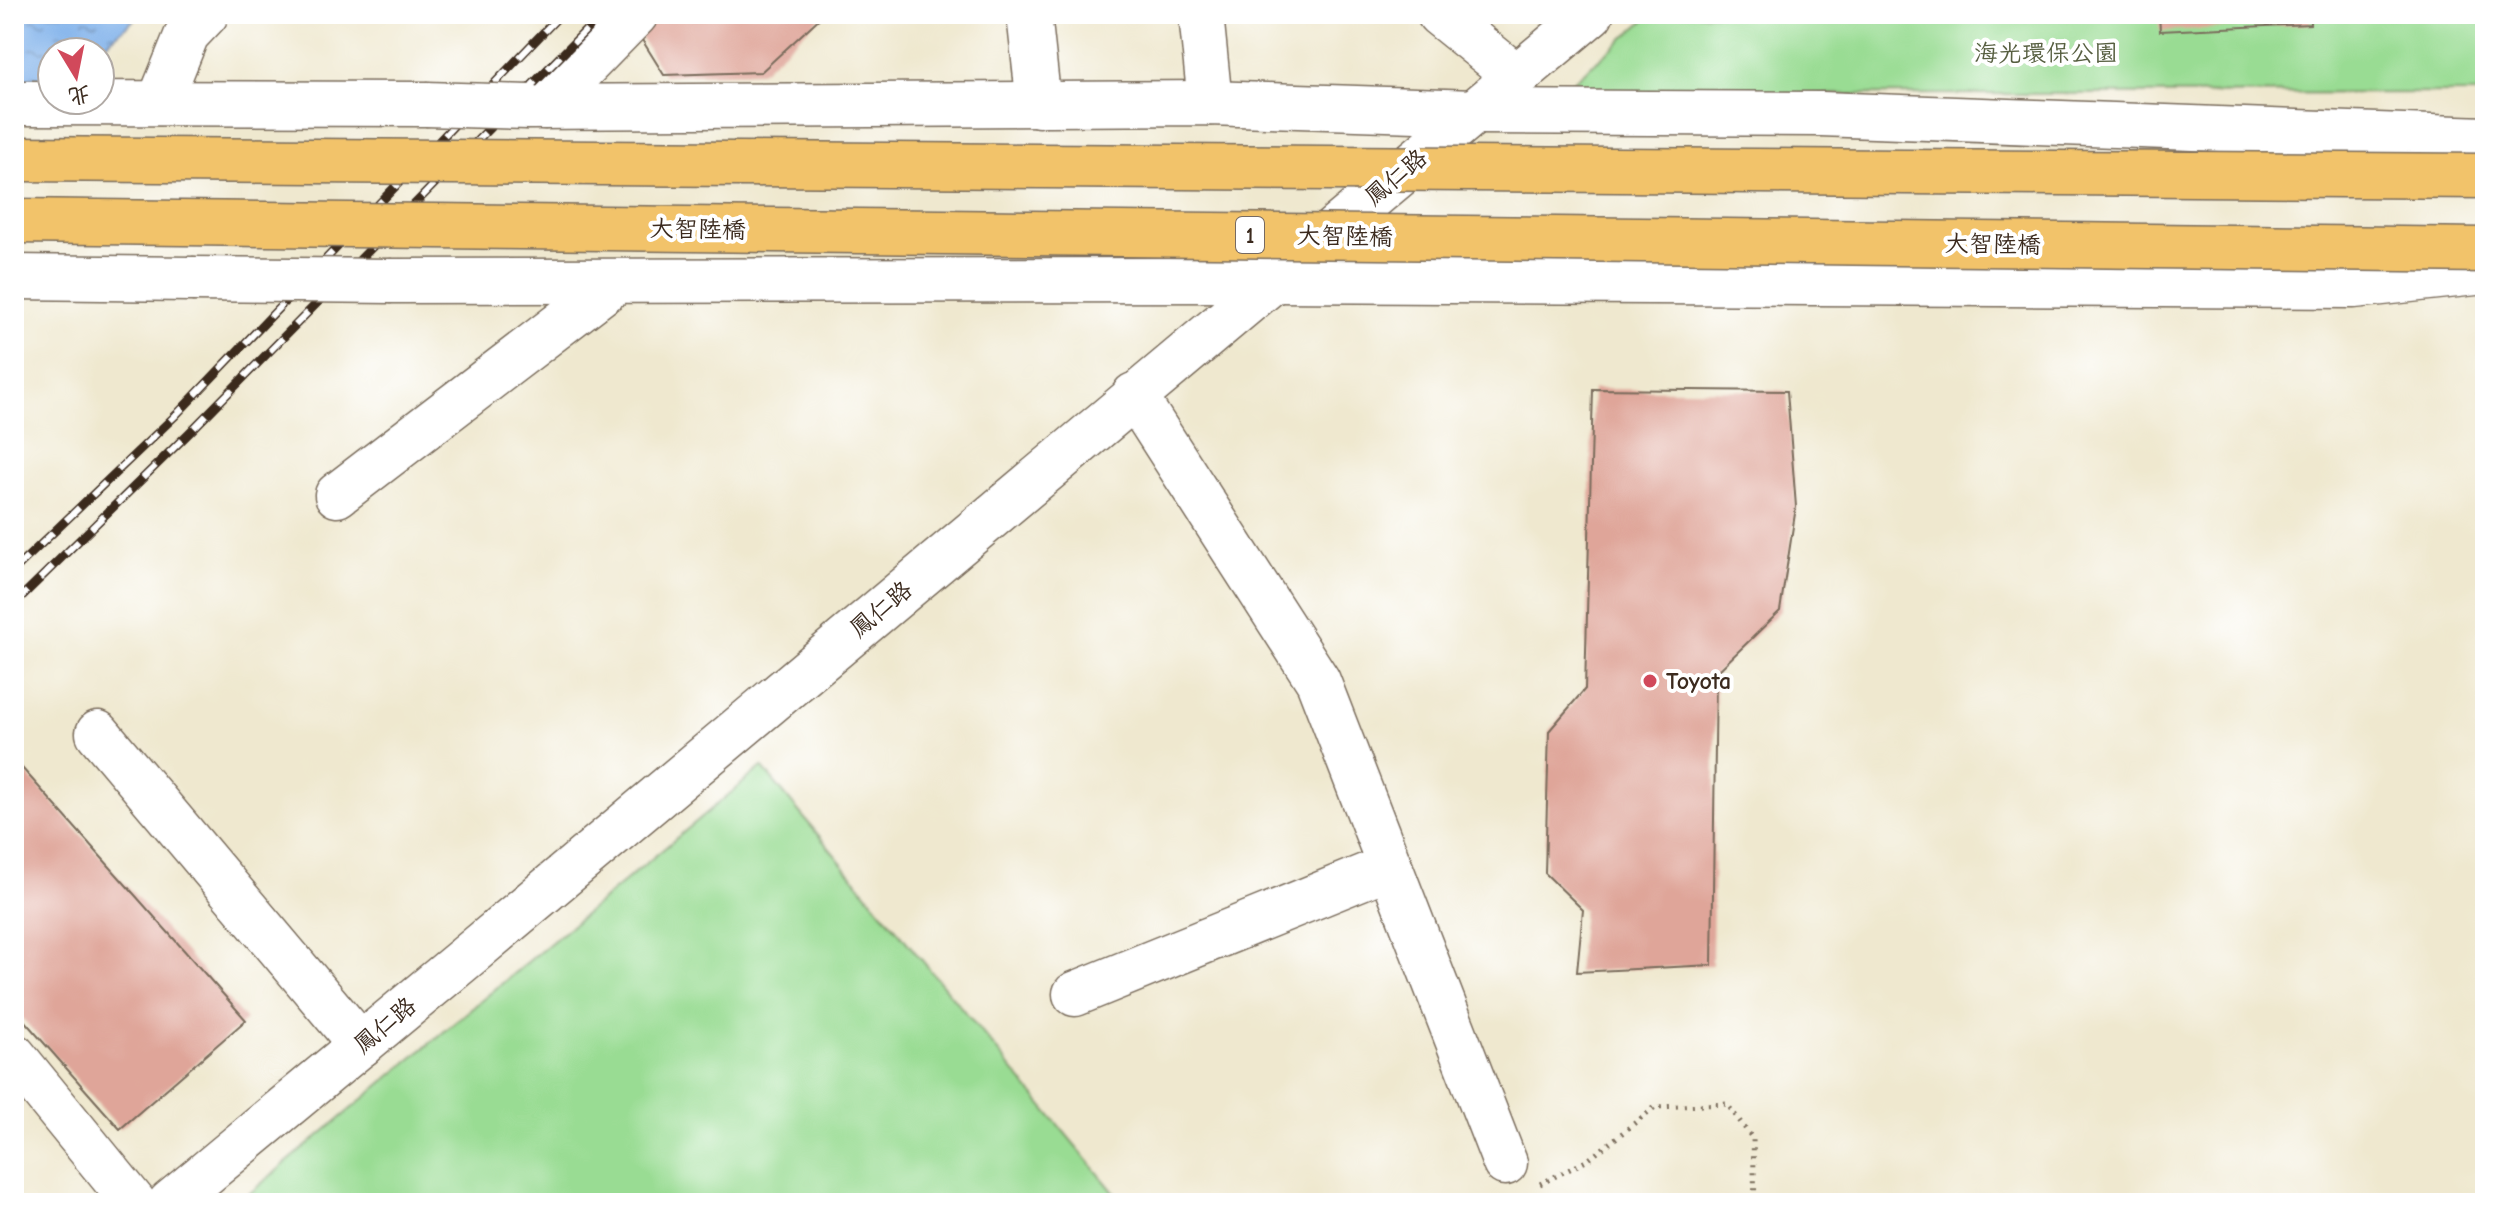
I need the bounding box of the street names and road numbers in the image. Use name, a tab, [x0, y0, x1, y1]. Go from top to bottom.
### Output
street label: 鳳仁路	[1359, 143, 1433, 211]
street label: 大智陸橋	[650, 214, 746, 244]
road number: 1	[1236, 217, 1264, 253]
street label: 大智陸橋	[1297, 221, 1393, 251]
street label: 大智陸橋	[1945, 229, 2041, 259]
street label: 鳳仁路	[844, 575, 918, 643]
street label: 鳳仁路	[348, 991, 422, 1059]

